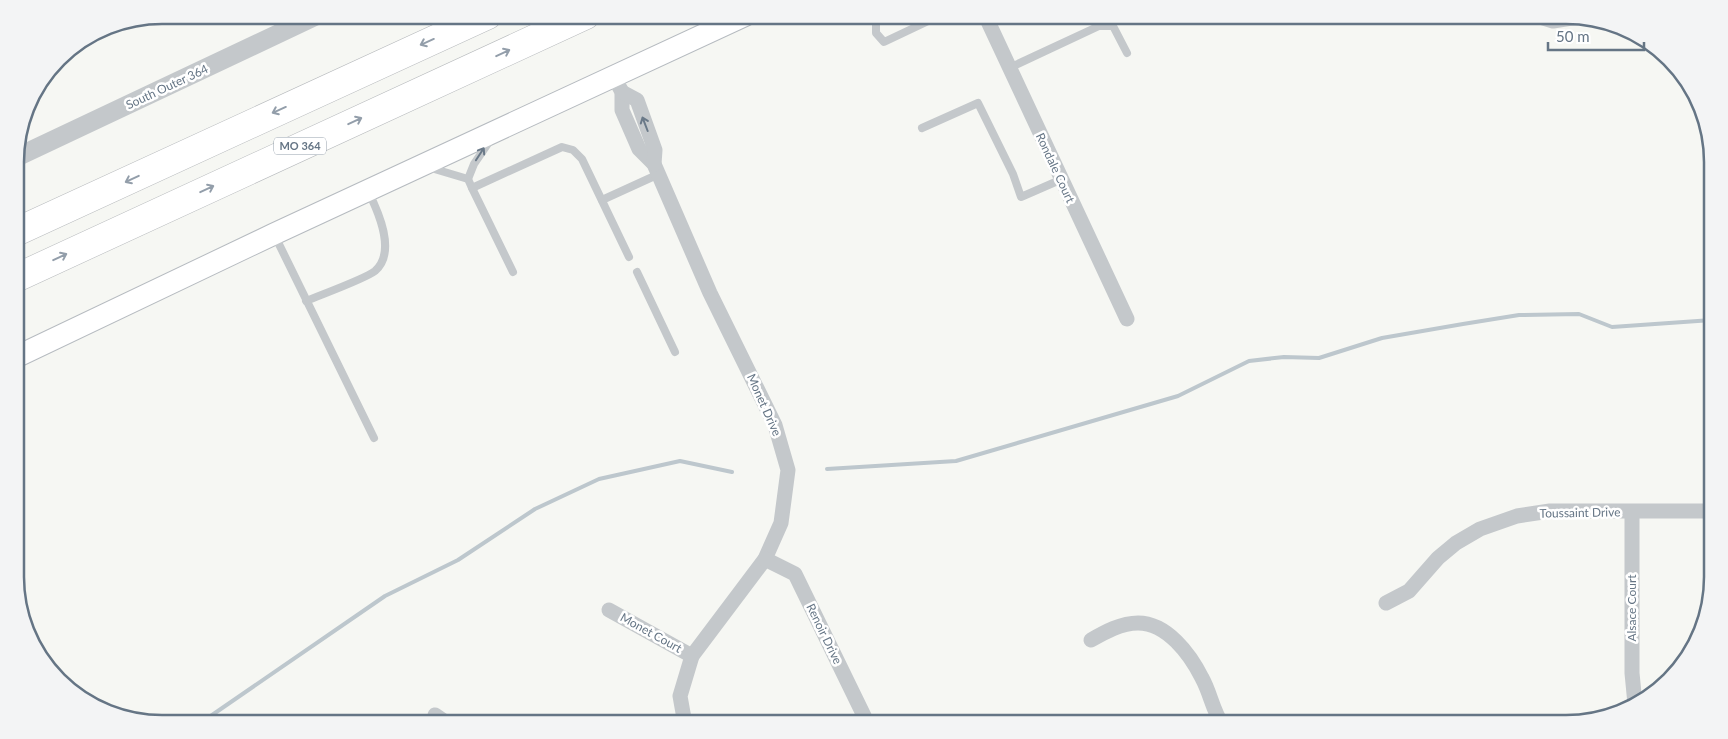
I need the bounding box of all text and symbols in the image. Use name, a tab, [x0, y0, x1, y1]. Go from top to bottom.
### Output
scale bar	[1548, 20, 1644, 52]
text: 50 m	[1556, 27, 1590, 45]
one-way arrow	[420, 38, 435, 48]
one-way arrow	[495, 48, 510, 58]
street label: South Outer 364	[123, 61, 210, 112]
one-way arrow	[272, 105, 287, 115]
one-way arrow	[347, 115, 362, 125]
one-way arrow	[640, 116, 649, 132]
street label: Rondale Court	[1033, 130, 1079, 206]
road number: MO 364	[274, 138, 326, 154]
one-way arrow	[475, 148, 485, 162]
one-way arrow	[125, 175, 140, 184]
one-way arrow	[199, 184, 214, 193]
one-way arrow	[52, 252, 67, 261]
street label: Monet Drive	[744, 371, 785, 438]
street label: Toussaint Drive	[1539, 504, 1621, 521]
street label: Alsace Court	[1624, 574, 1639, 642]
street label: Renoir Drive	[803, 601, 846, 667]
street label: Monet Court	[618, 609, 685, 656]

